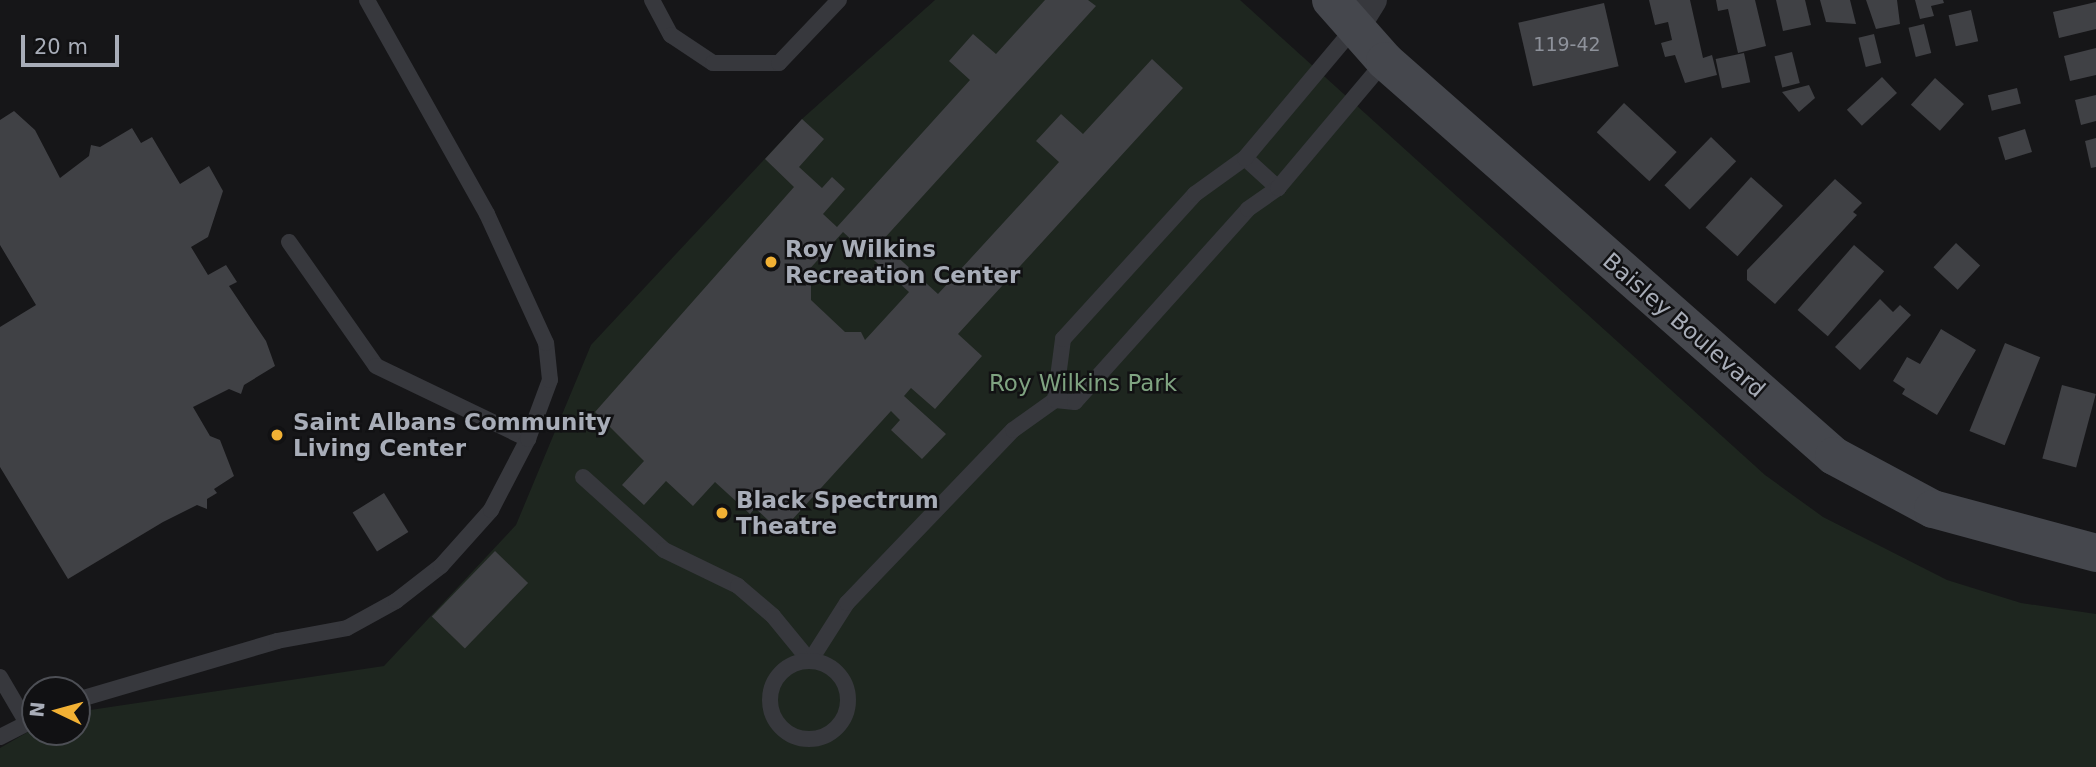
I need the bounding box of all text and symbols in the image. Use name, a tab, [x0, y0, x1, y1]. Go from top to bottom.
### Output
scale bar	[24, 21, 122, 65]
house number: 119-42	[1533, 34, 1601, 56]
text: 20 m	[34, 35, 88, 59]
place label: Roy Wilkins Recreation Center	[785, 235, 1020, 289]
street label: Baisley Boulevard	[1597, 247, 1771, 403]
marker: Roy Wilkins Recreation Center	[763, 254, 779, 270]
park label: Roy Wilkins Park	[989, 369, 1177, 397]
place label: Saint Albans Community Living Center	[293, 408, 611, 462]
marker: Saint Albans Community Living Center	[267, 425, 287, 445]
place label: Black Spectrum Theatre	[736, 486, 939, 540]
marker: Black Spectrum Theatre	[714, 505, 730, 521]
north arrow	[21, 676, 91, 746]
text: N	[25, 700, 49, 718]

